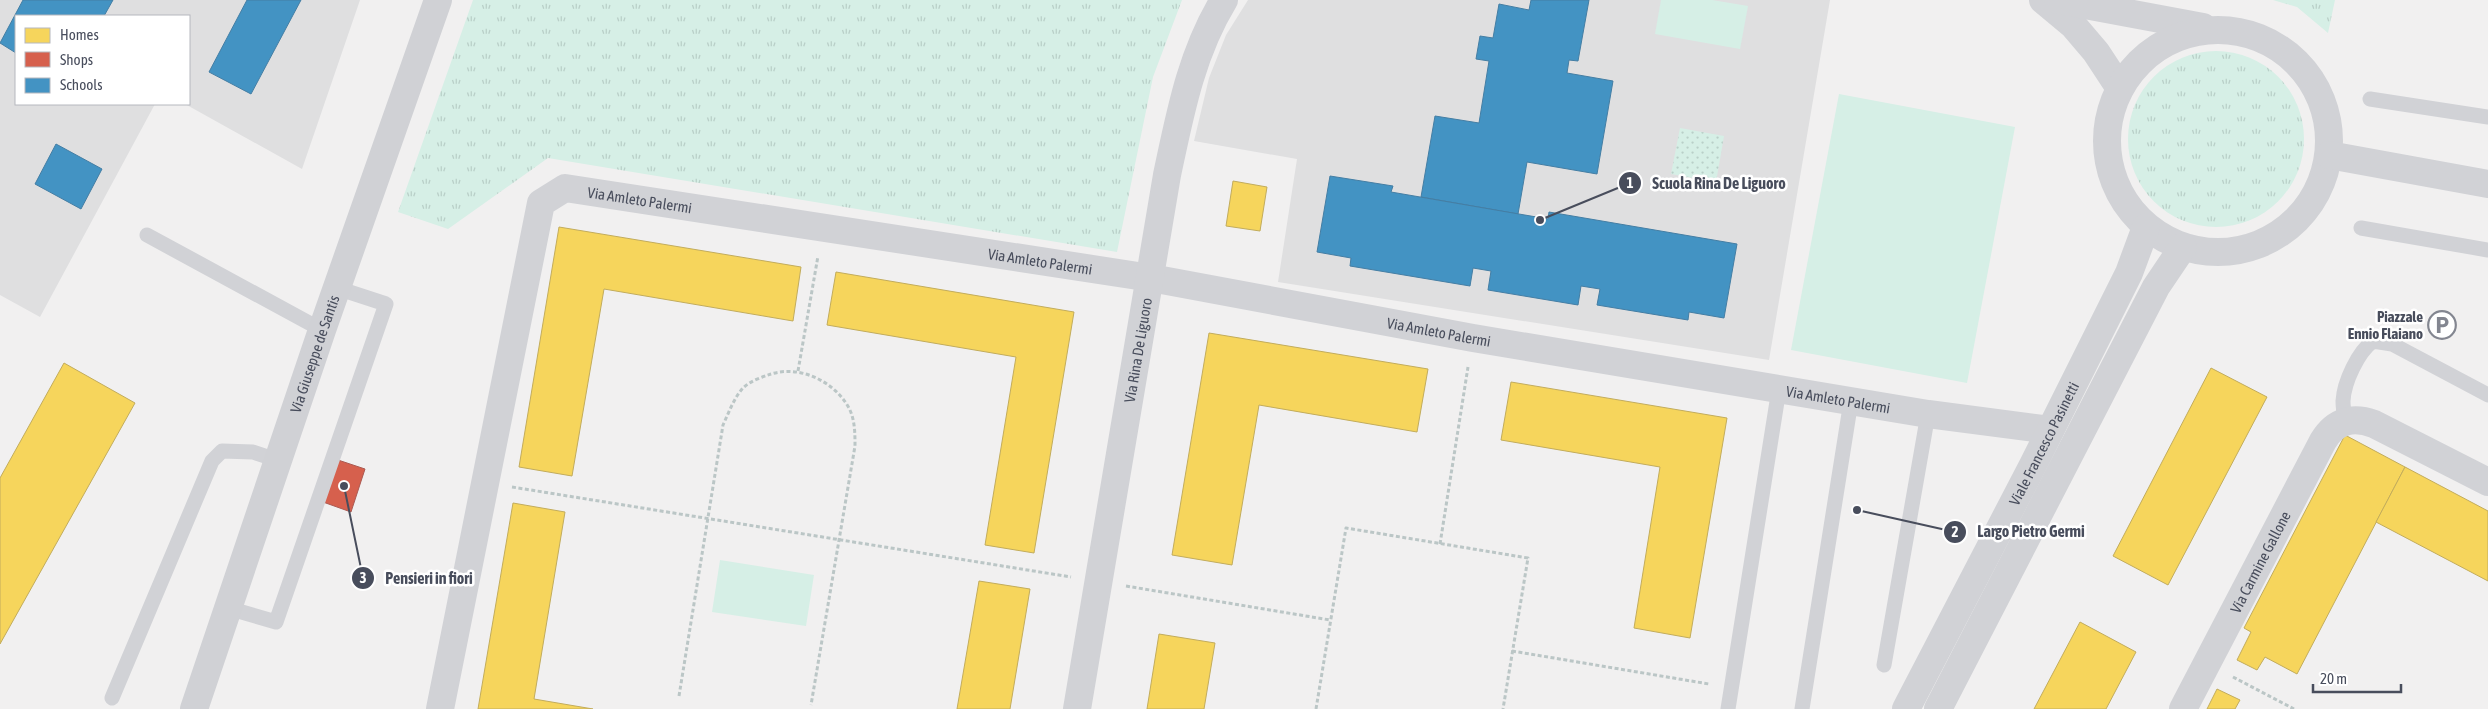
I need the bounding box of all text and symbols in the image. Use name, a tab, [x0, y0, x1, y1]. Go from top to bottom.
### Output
legend	[15, 15, 190, 105]
text: Homes	[60, 26, 99, 43]
text: Shops	[60, 51, 93, 68]
text: Schools	[60, 76, 103, 93]
callout: Scuola Rina De Liguoro	[1617, 167, 1796, 198]
text: 1	[1626, 174, 1634, 191]
text: Scuola Rina De Liguoro	[1652, 174, 1786, 192]
street label: Via Amleto Palermi	[586, 183, 693, 216]
street label: Via Amleto Palermi	[987, 245, 1094, 277]
street label: Via Giuseppe de Santis	[286, 293, 342, 415]
street label: Via Rina De Liguoro	[1120, 296, 1155, 404]
place label: Piazzale Ennio Flaiano	[2348, 308, 2423, 342]
parking icon: Piazzale Ennio Flaiano	[2427, 310, 2457, 340]
street label: Via Amleto Palermi	[1386, 314, 1492, 349]
street label: Viale Francesco Pasinetti	[2005, 379, 2082, 508]
street label: Via Amleto Palermi	[1785, 382, 1892, 416]
street label: Via Carmine Gallone	[2226, 508, 2293, 616]
callout: Largo Pietro Germi	[1942, 516, 2095, 547]
text: Largo Pietro Germi	[1977, 522, 2085, 540]
text: 2	[1951, 523, 1959, 540]
callout: Pensieri in fiori	[350, 563, 483, 594]
text: 3	[359, 569, 367, 586]
text: Pensieri in fiori	[385, 569, 473, 587]
scale bar	[2313, 662, 2400, 694]
text: 20 m	[2320, 670, 2347, 687]

